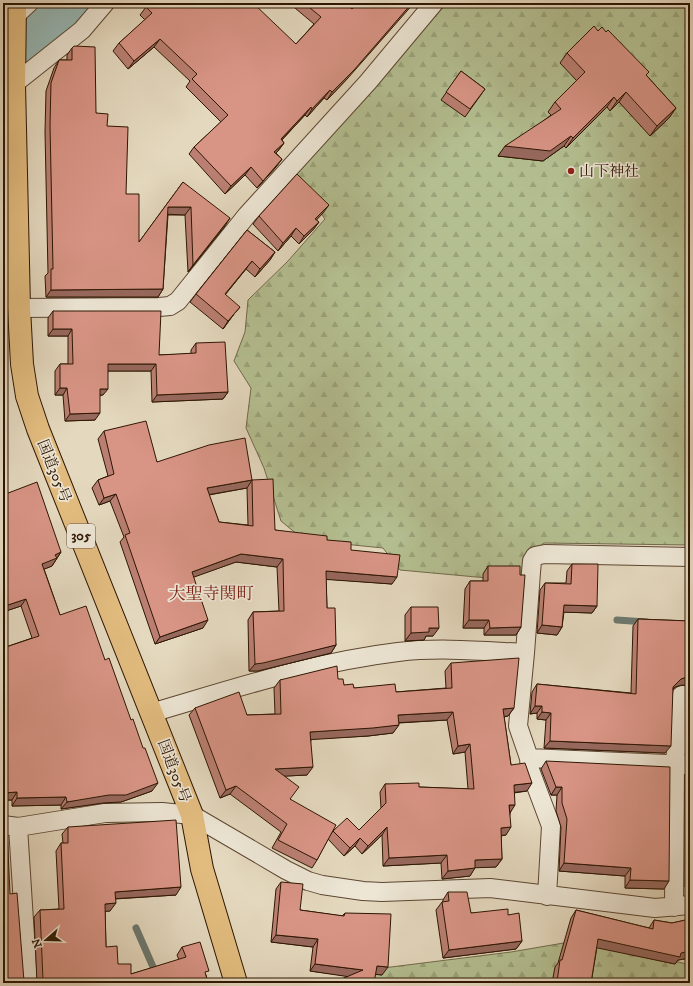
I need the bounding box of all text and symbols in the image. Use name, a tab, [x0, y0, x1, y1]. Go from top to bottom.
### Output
place label: 山下神社	[579, 162, 639, 181]
marker: 山下神社	[566, 166, 576, 176]
street label: 国道305号	[33, 437, 75, 505]
road number: 305	[67, 524, 95, 548]
district label: 大聖寺関町	[169, 583, 254, 605]
street label: 国道305号	[153, 737, 195, 805]
north arrow	[26, 920, 66, 960]
text: N	[29, 936, 46, 950]

